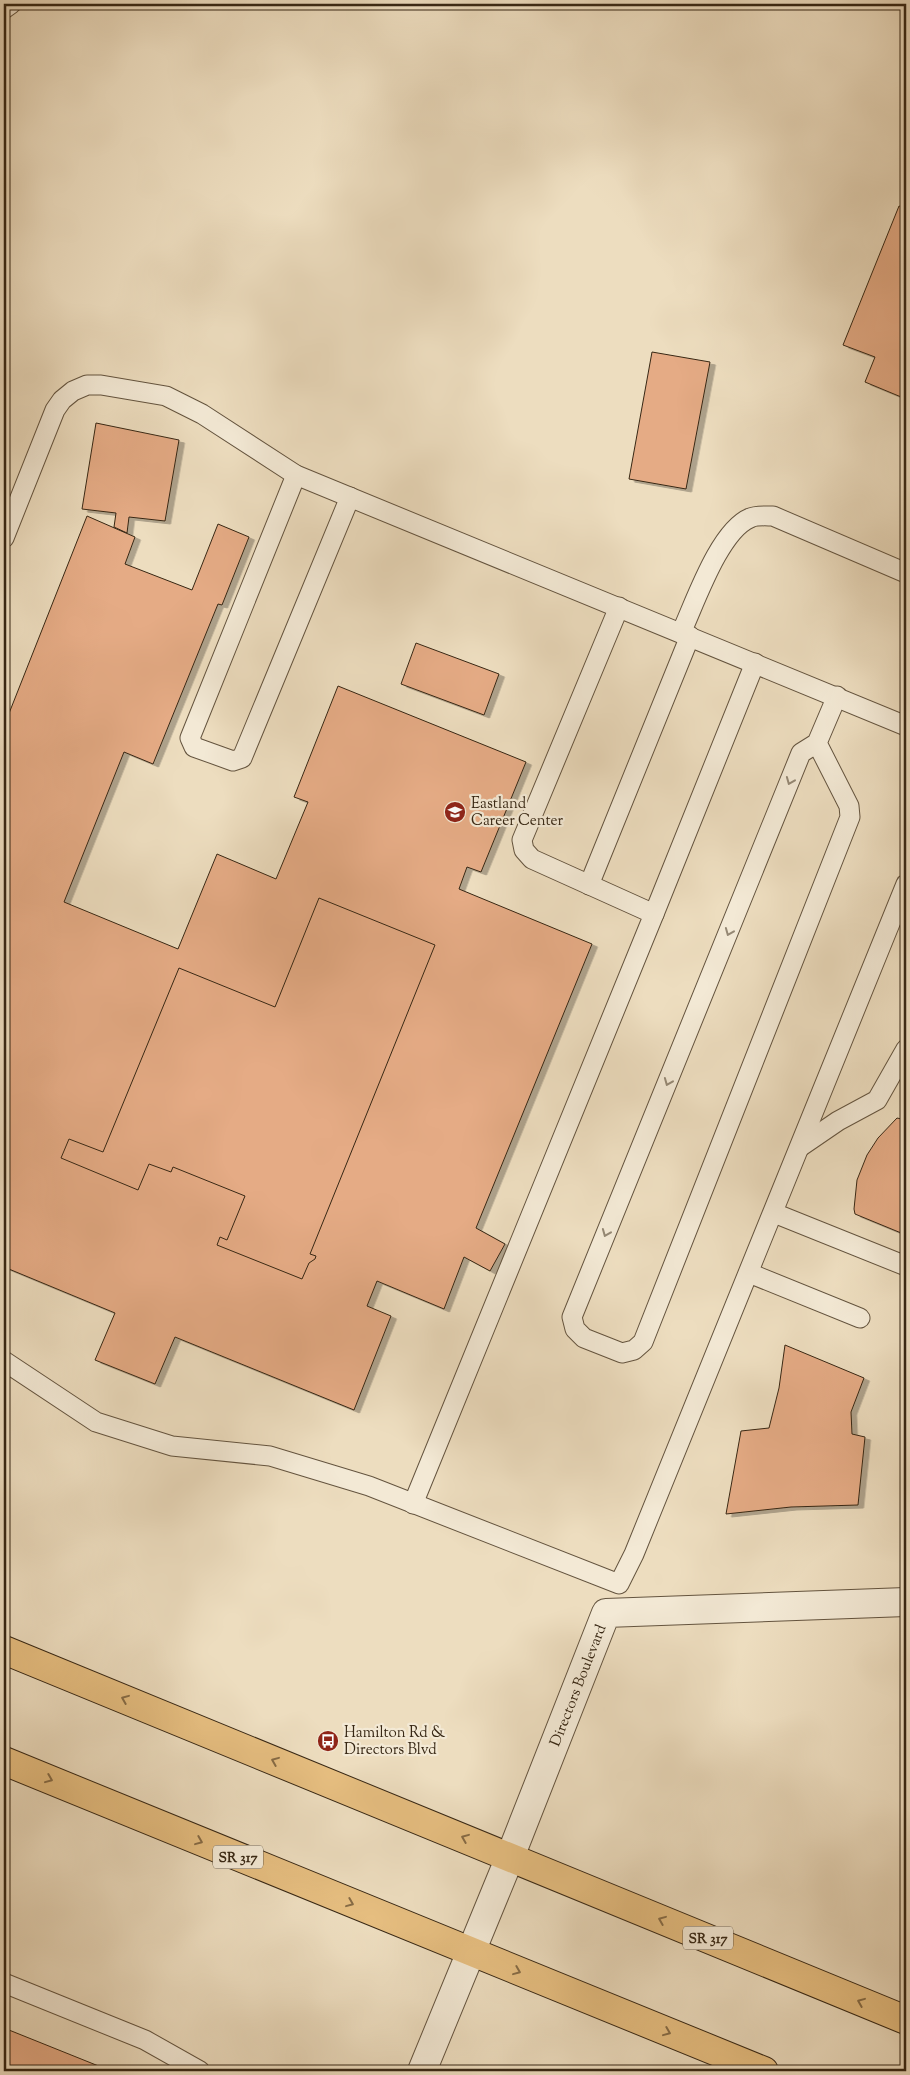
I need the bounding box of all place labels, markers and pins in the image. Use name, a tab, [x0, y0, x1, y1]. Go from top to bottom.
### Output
place label: Eastland Career Center	[471, 794, 564, 832]
school or university icon: Eastland Career Center	[443, 800, 467, 824]
place label: Hamilton Rd & Directors Blvd	[344, 1723, 446, 1761]
bus stop icon: Hamilton Rd & Directors Blvd	[316, 1729, 340, 1753]

